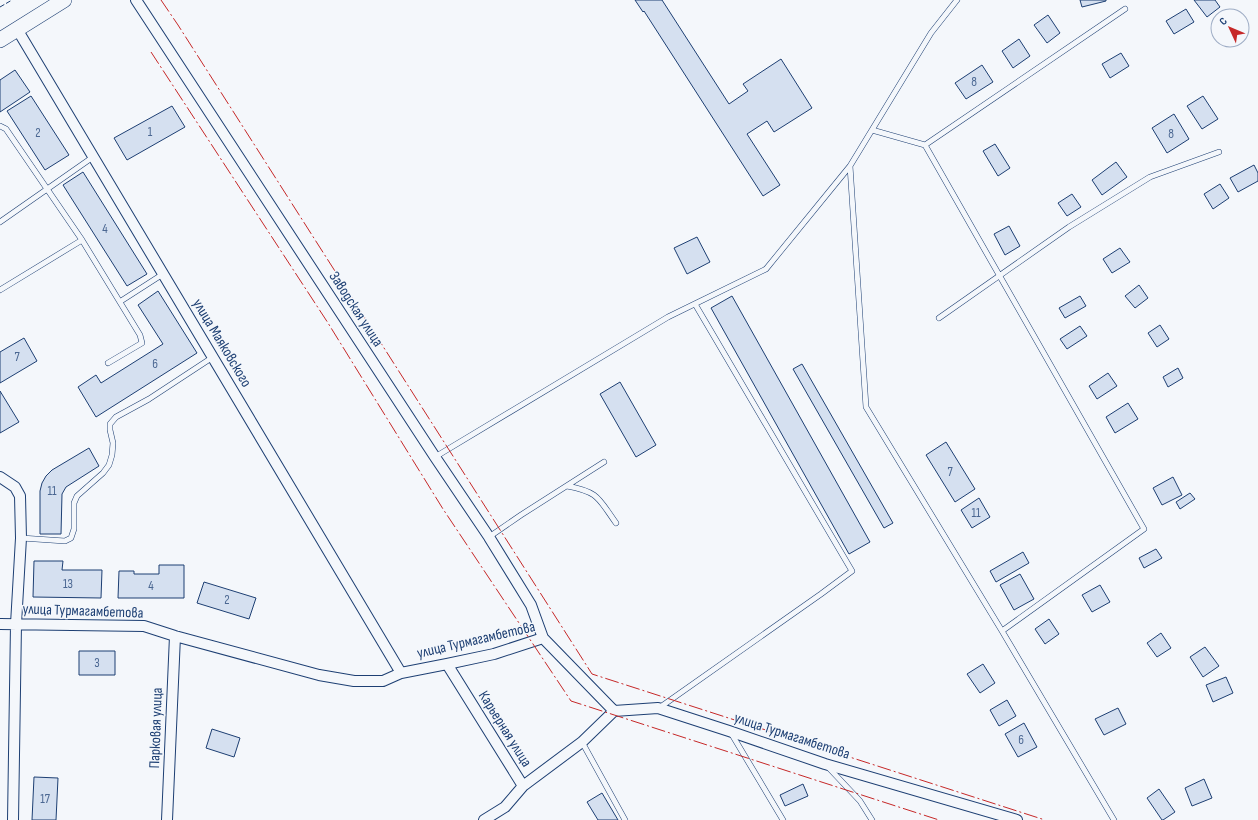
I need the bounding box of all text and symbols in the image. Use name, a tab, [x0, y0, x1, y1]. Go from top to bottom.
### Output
north arrow	[1210, 8, 1250, 48]
text: С	[1217, 15, 1230, 28]
house number: 8	[971, 74, 977, 90]
house number: 1	[148, 124, 153, 140]
house number: 2	[35, 125, 41, 141]
house number: 8	[1168, 126, 1174, 142]
house number: 4	[102, 221, 108, 237]
street label: Заводская улица	[325, 268, 387, 350]
street label: улица Маяковского	[188, 295, 256, 391]
house number: 7	[14, 349, 20, 365]
house number: 6	[152, 356, 158, 372]
house number: 7	[947, 464, 953, 480]
house number: 11	[47, 483, 57, 499]
house number: 11	[971, 505, 981, 521]
house number: 13	[63, 576, 73, 592]
house number: 4	[148, 578, 154, 594]
house number: 2	[224, 592, 230, 608]
street label: улица Турмагамбетова	[22, 599, 144, 623]
street label: улица Турмагамбетова	[415, 617, 537, 663]
house number: 3	[94, 655, 100, 671]
street label: Парковая улица	[145, 687, 167, 769]
street label: Карьерная улица	[474, 687, 536, 771]
street label: улица Турмагамбетова	[732, 708, 853, 764]
house number: 6	[1018, 732, 1024, 748]
house number: 17	[40, 791, 51, 807]

